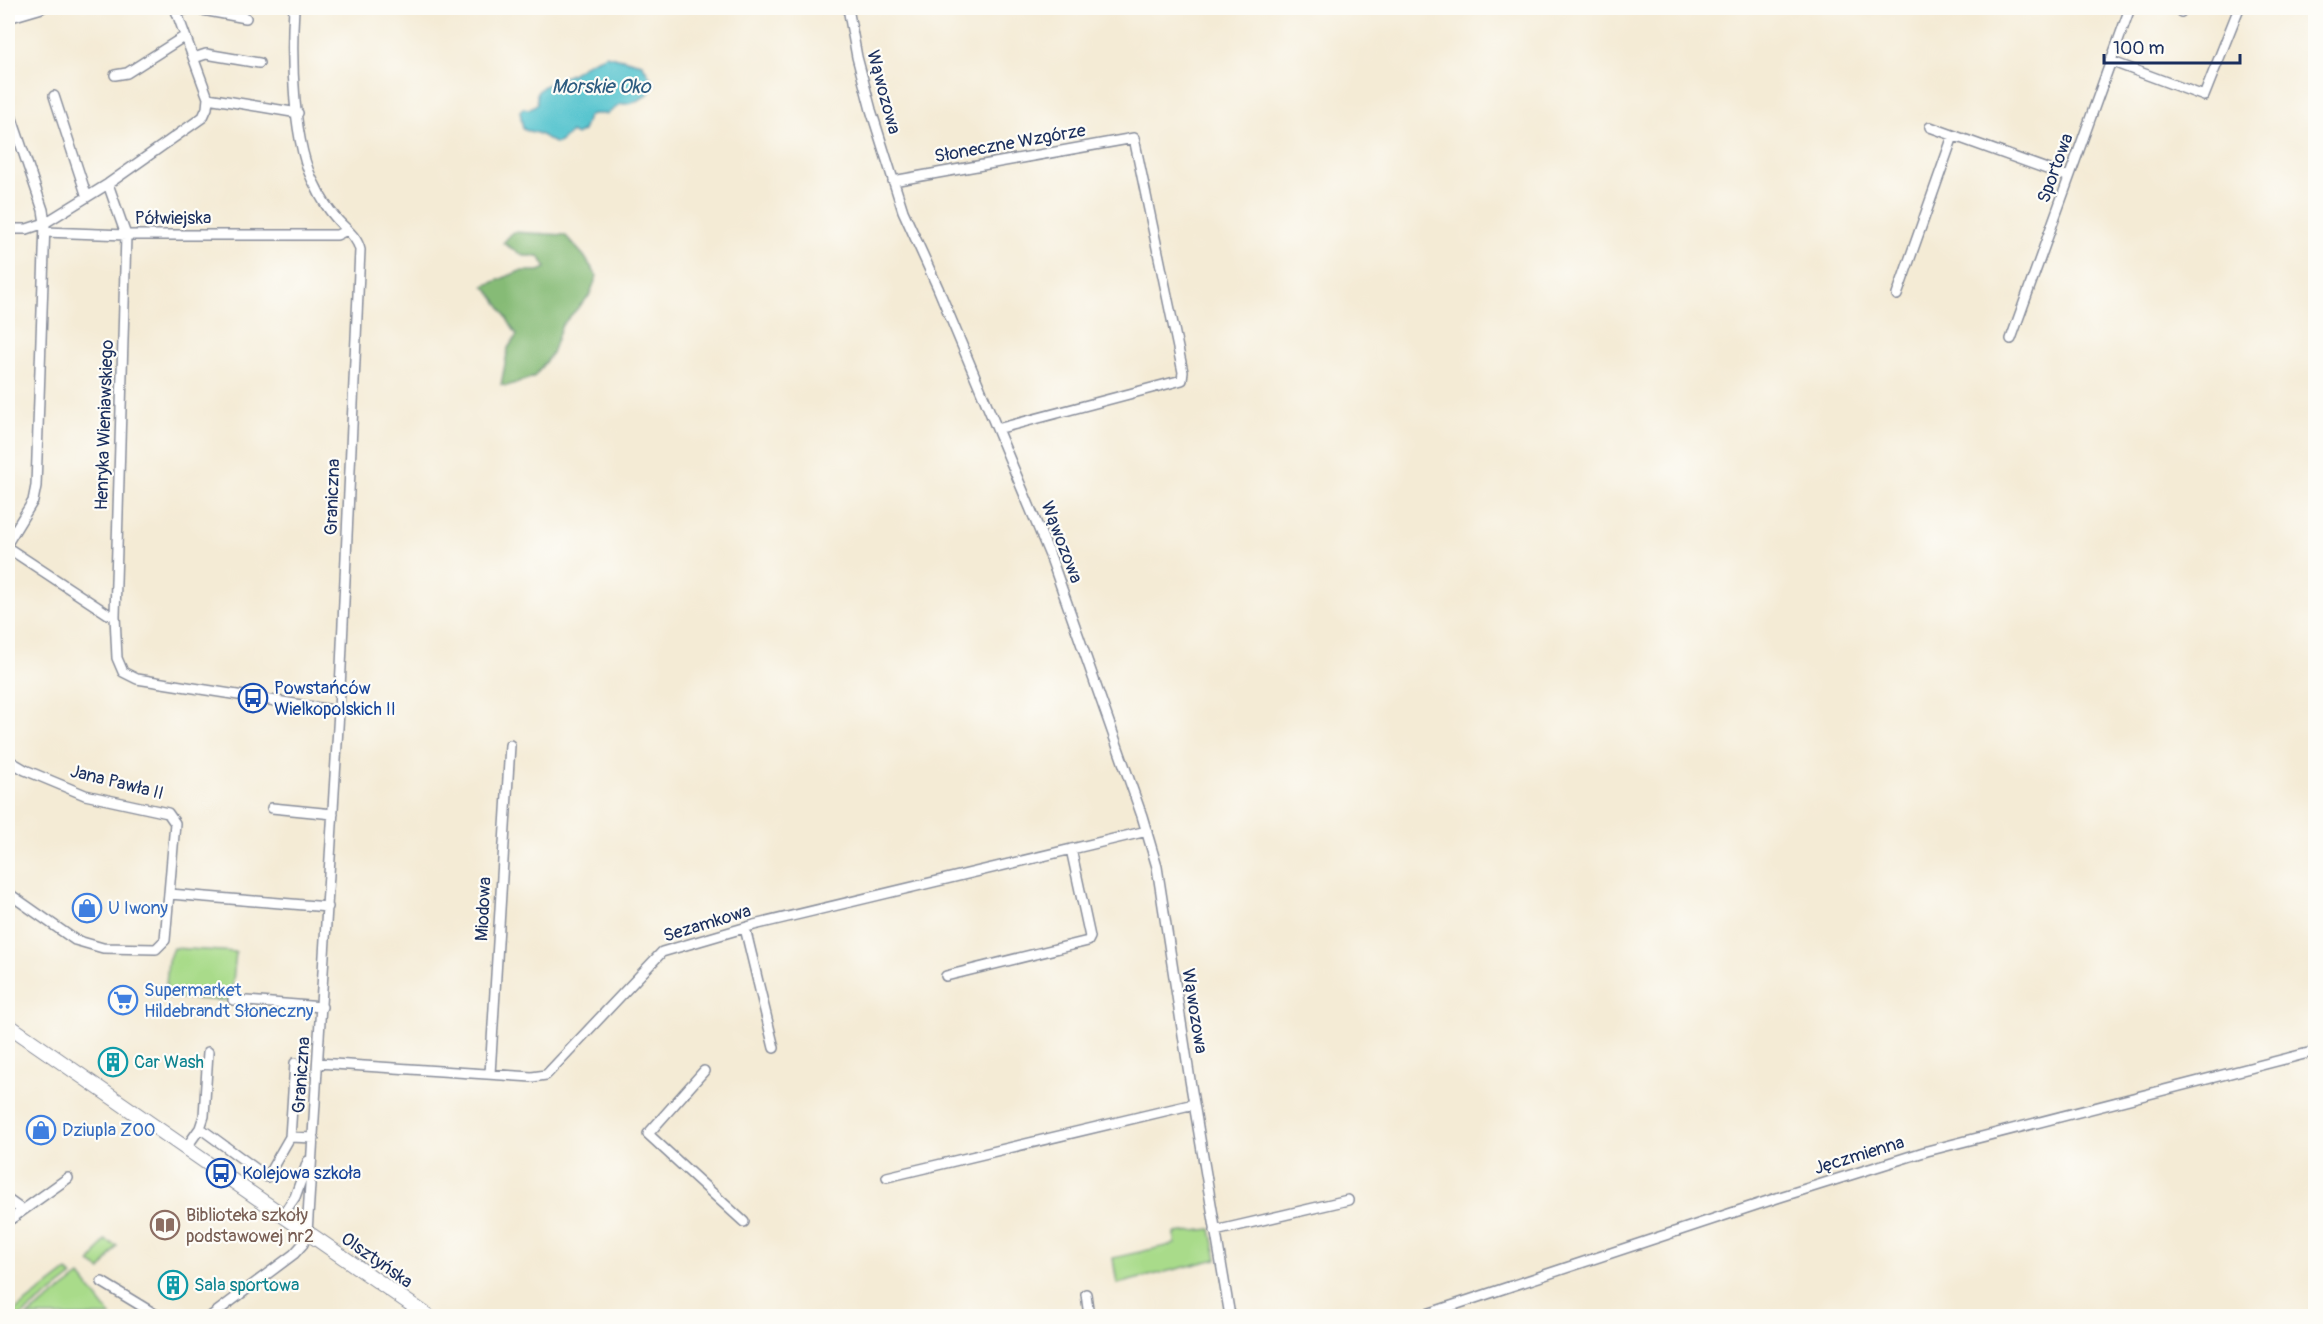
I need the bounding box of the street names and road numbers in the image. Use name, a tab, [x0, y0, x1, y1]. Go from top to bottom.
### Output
street label: Wąwozowa	[861, 48, 906, 137]
street label: Słoneczne Wzgórze	[933, 119, 1088, 168]
street label: Sportowa	[2032, 130, 2079, 206]
street label: Półwiejska	[135, 207, 211, 230]
street label: Henryka Wieniawskiego	[90, 339, 119, 511]
street label: Graniczna	[320, 458, 345, 536]
street label: Wąwozowa	[1035, 498, 1088, 586]
street label: Jana Pawła II	[68, 760, 166, 805]
street label: Miodowa	[470, 876, 497, 942]
street label: Sezamkowa	[660, 899, 754, 948]
street label: Wąwozowa	[1176, 967, 1213, 1055]
street label: Graniczna	[287, 1036, 316, 1114]
street label: Jęczmienna	[1811, 1131, 1907, 1180]
street label: Olsztyńska	[336, 1227, 417, 1293]

